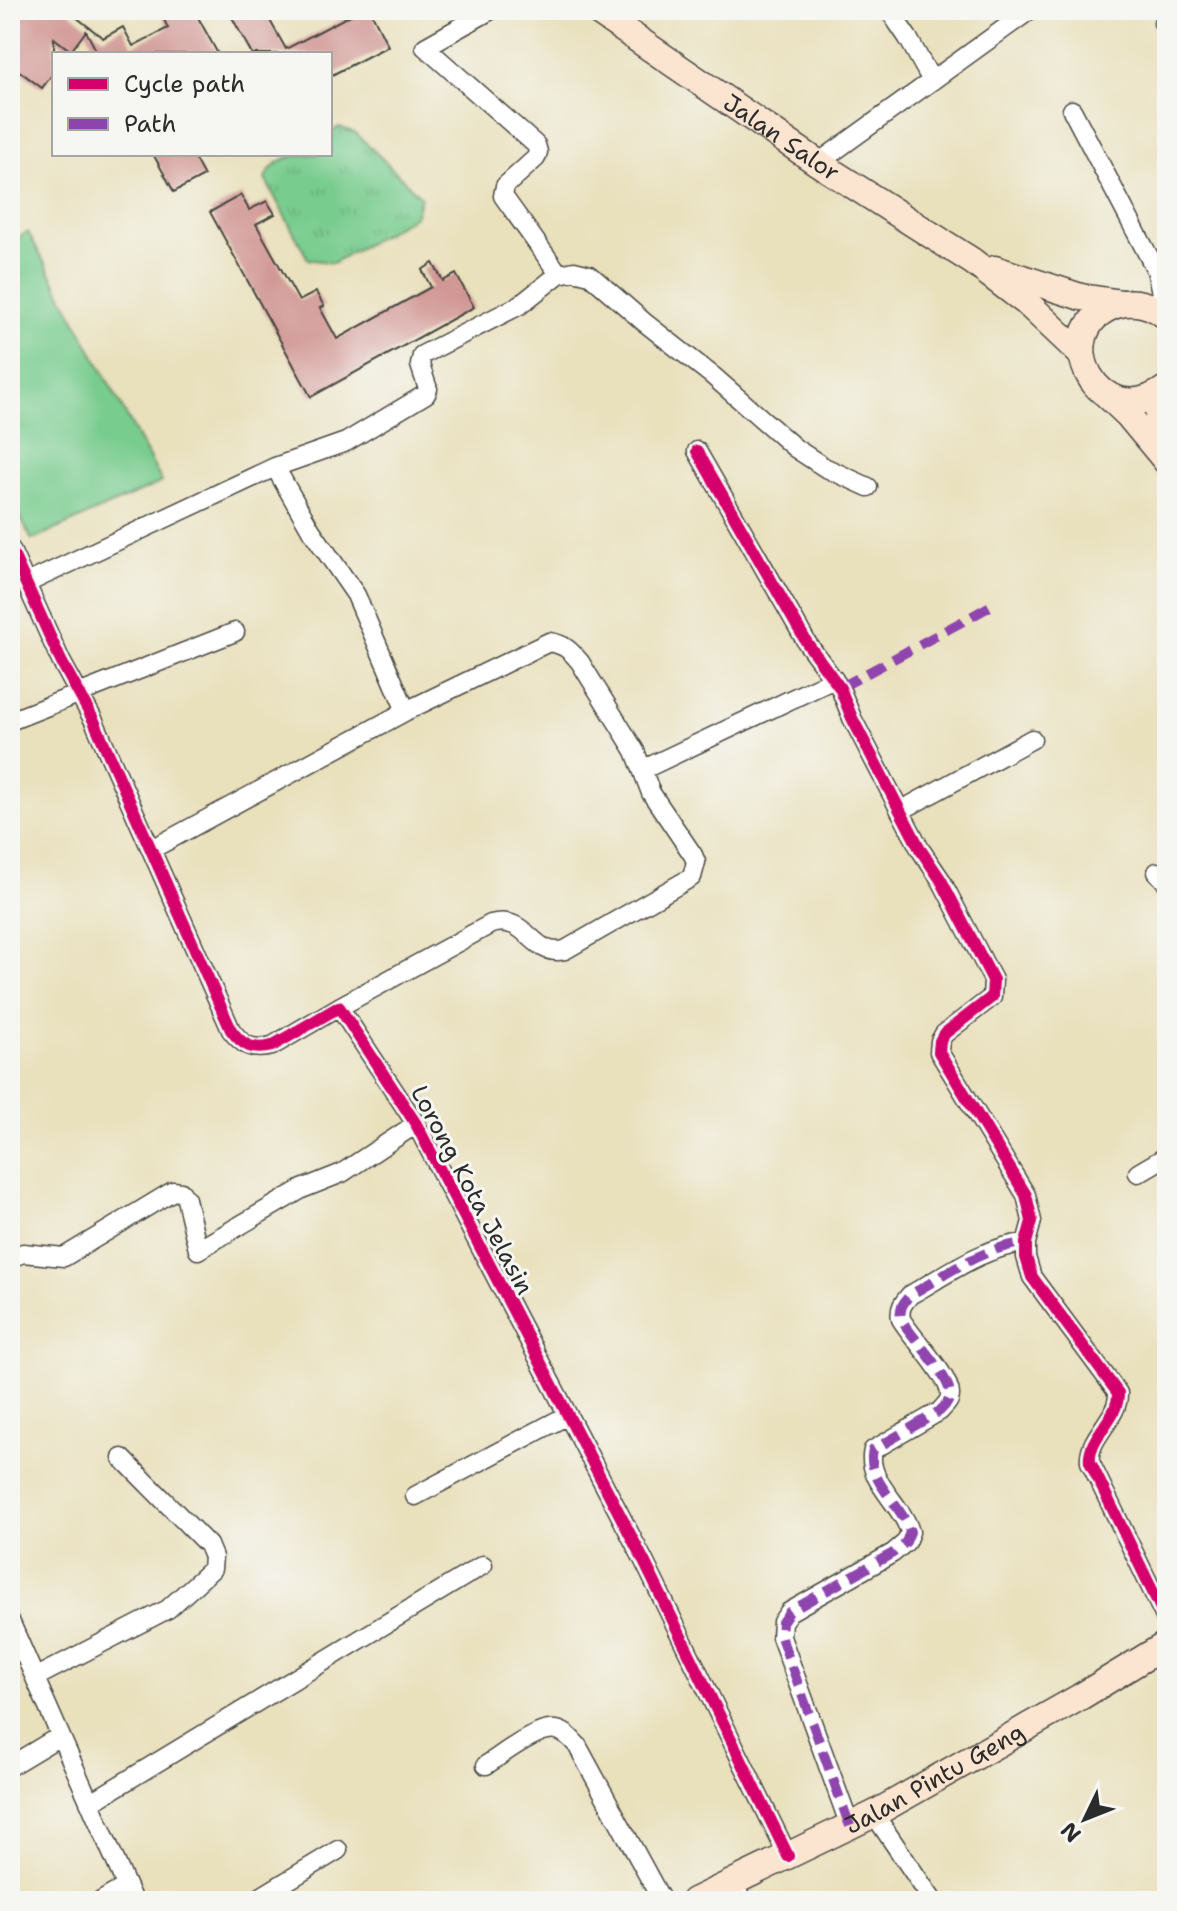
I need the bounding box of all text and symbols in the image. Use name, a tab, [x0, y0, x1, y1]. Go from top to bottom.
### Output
legend	[52, 52, 332, 156]
text: Cycle path	[124, 68, 245, 100]
street label: Jalan Salor	[717, 87, 846, 189]
text: Path	[124, 108, 176, 140]
street label: Lorong Kota Jelasin	[403, 1080, 541, 1300]
street label: Jalan Pintu Geng	[839, 1716, 1030, 1842]
north arrow	[1045, 1779, 1125, 1859]
text: N	[1054, 1816, 1087, 1849]

